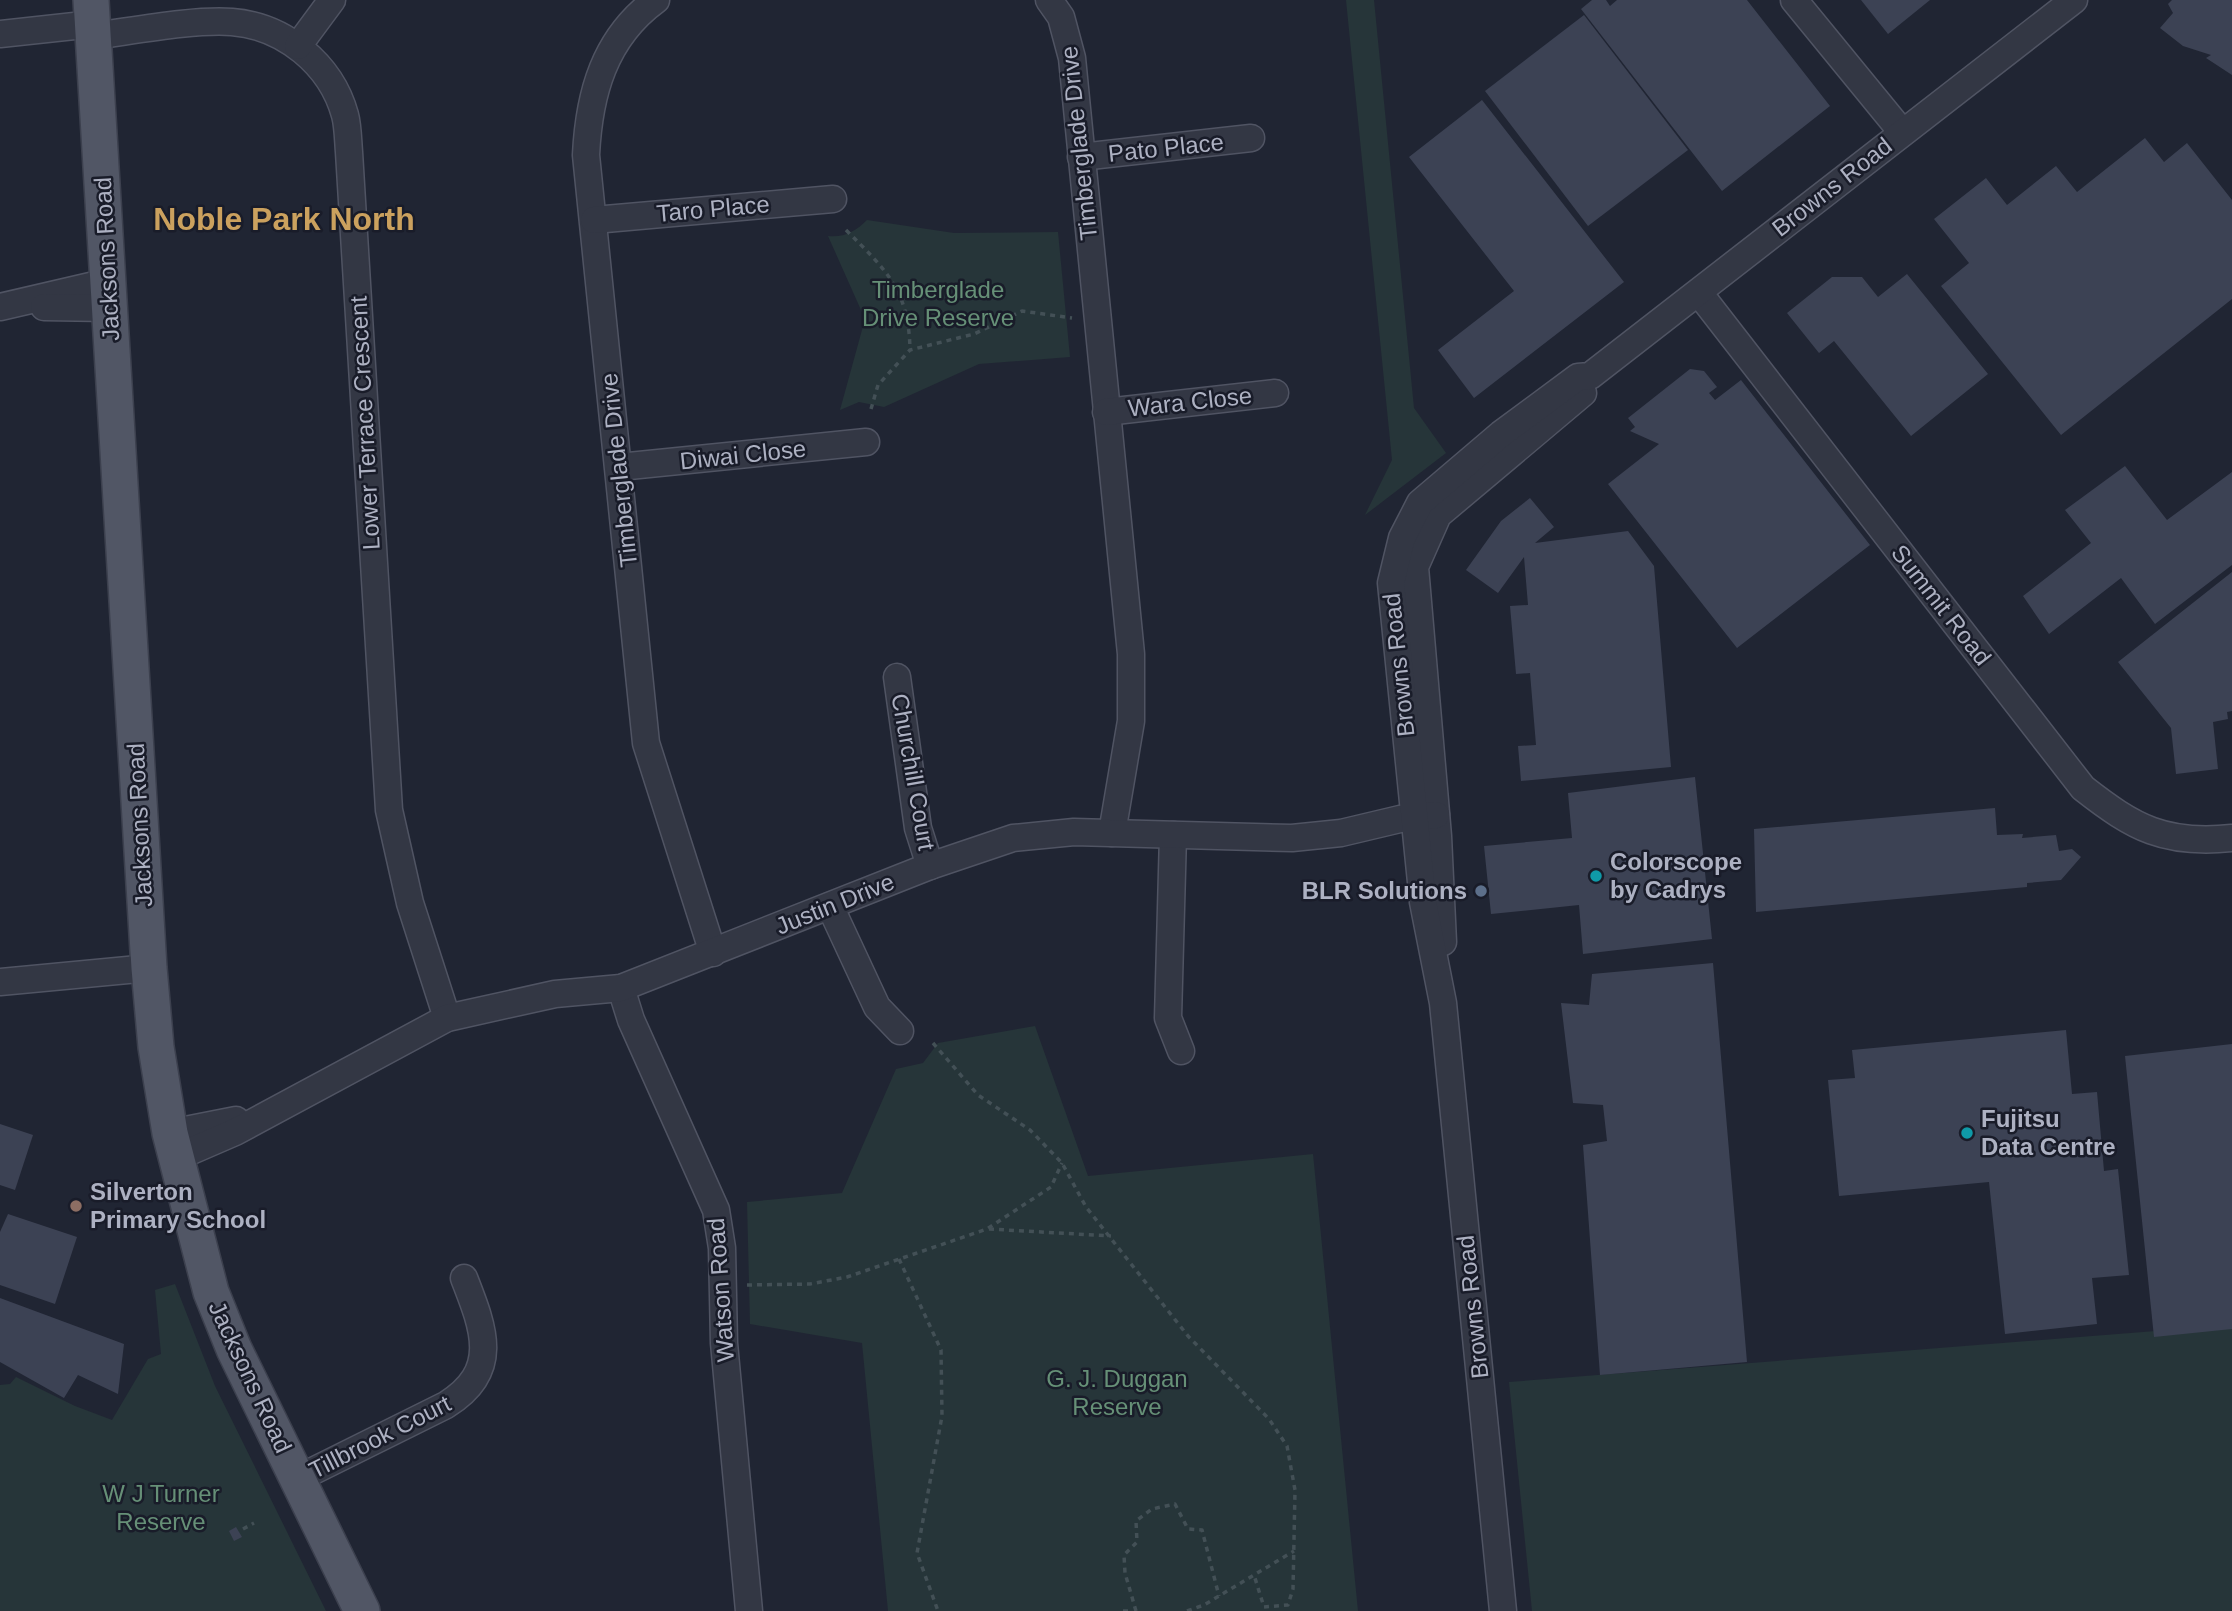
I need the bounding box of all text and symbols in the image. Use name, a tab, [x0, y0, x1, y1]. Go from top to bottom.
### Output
street label: Timberglade Drive	[1055, 45, 1102, 242]
street label: Pato Place	[1107, 128, 1225, 167]
street label: Browns Road	[1767, 132, 1897, 242]
street label: Jacksons Road	[89, 176, 124, 342]
street label: Taro Place	[655, 190, 771, 227]
district label: Noble Park North	[153, 201, 415, 237]
park label: Timberglade Drive Reserve	[862, 276, 1014, 331]
street label: Lower Terrace Crescent	[344, 295, 385, 551]
street label: Timberglade Drive	[595, 372, 642, 569]
street label: Wara Close	[1127, 382, 1253, 421]
street label: Diwai Close	[679, 434, 807, 475]
street label: Summit Road	[1886, 539, 1997, 670]
street label: Browns Road	[1378, 592, 1419, 738]
street label: Churchill Court	[886, 691, 941, 853]
street label: Jacksons Road	[122, 742, 157, 908]
place label: Colorscope by Cadrys	[1610, 848, 1742, 903]
street label: Justin Drive	[772, 868, 898, 940]
marker: Colorscope by Cadrys	[1588, 868, 1604, 884]
place label: BLR Solutions	[1302, 877, 1467, 904]
marker: BLR Solutions	[1473, 883, 1489, 899]
place label: Fujitsu Data Centre	[1981, 1105, 2116, 1160]
marker: Fujitsu Data Centre	[1959, 1125, 1975, 1141]
place label: Silverton Primary School	[90, 1178, 266, 1233]
marker: Silverton Primary School	[68, 1198, 84, 1214]
street label: Watson Road	[702, 1217, 739, 1363]
street label: Browns Road	[1452, 1234, 1493, 1380]
street label: Jacksons Road	[204, 1297, 297, 1457]
park label: G. J. Duggan Reserve	[1046, 1365, 1188, 1420]
street label: Tillbrook Court	[305, 1389, 455, 1484]
park label: W J Turner Reserve	[102, 1480, 220, 1535]

